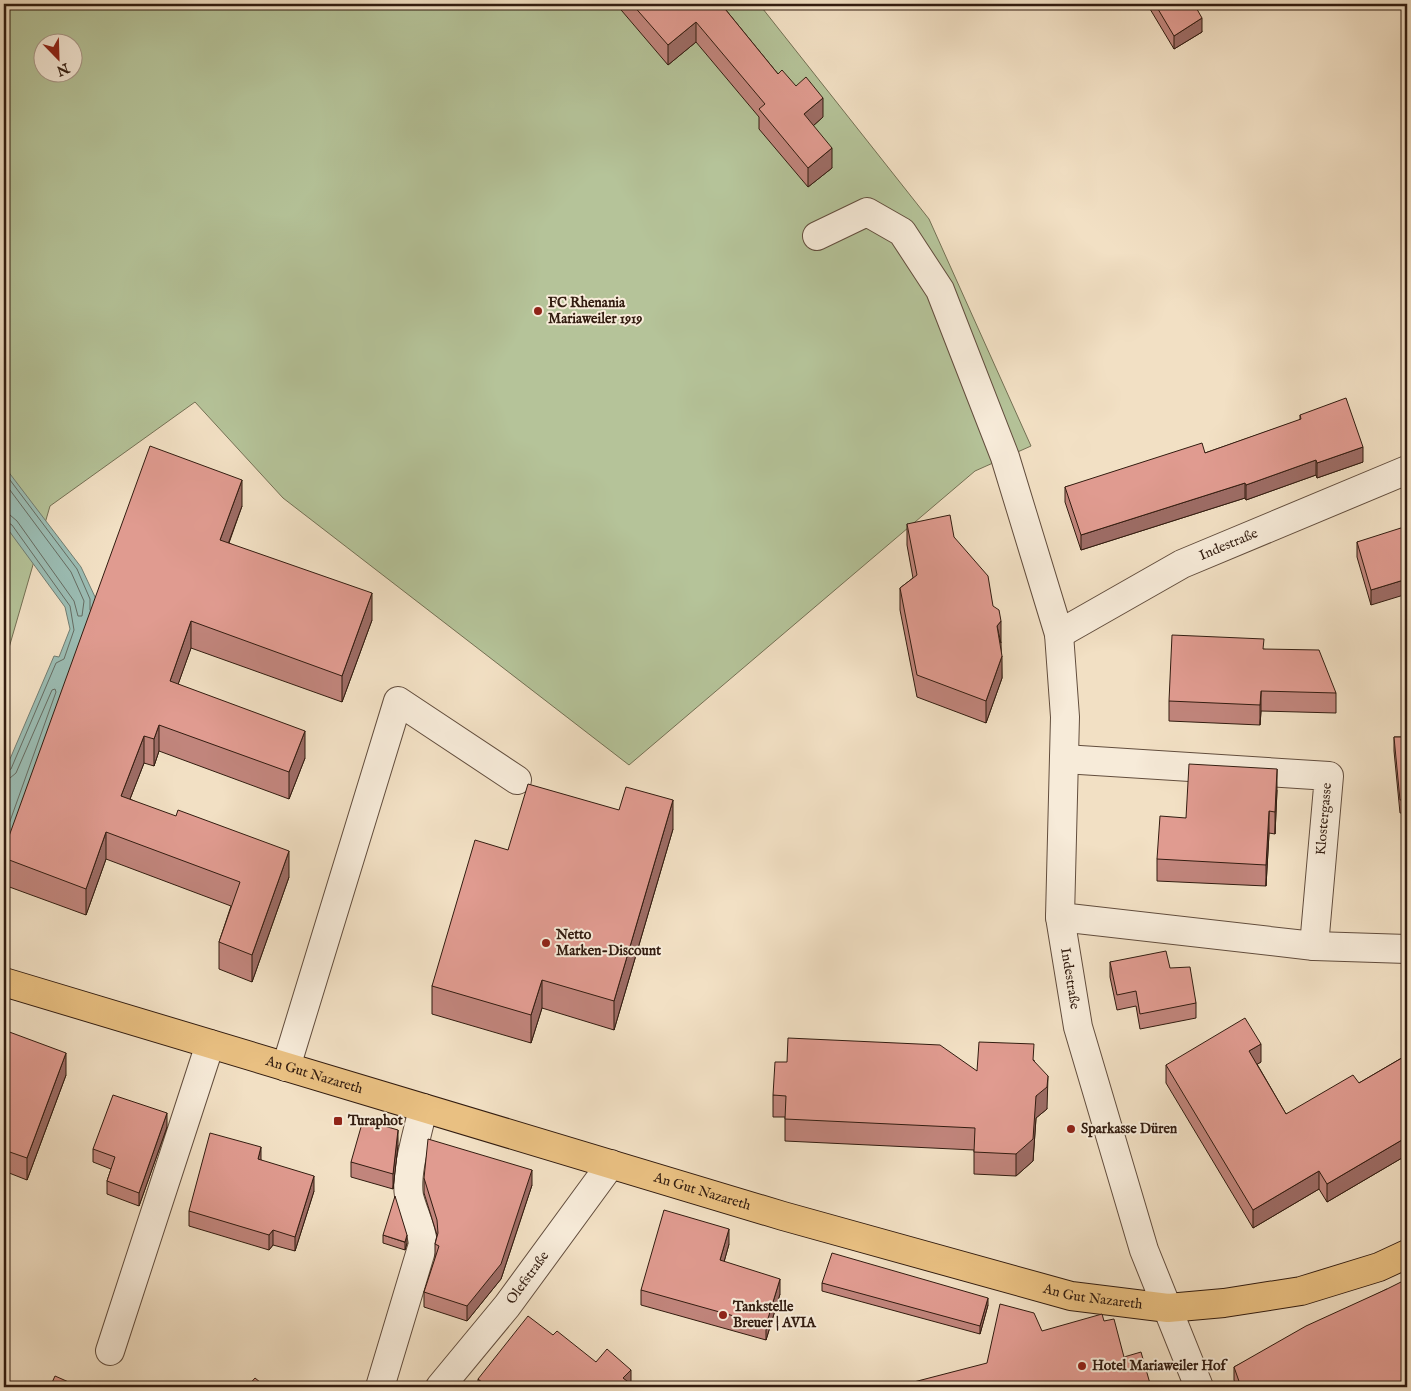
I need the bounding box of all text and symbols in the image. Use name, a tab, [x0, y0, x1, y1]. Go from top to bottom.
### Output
north arrow	[32, 32, 82, 82]
text: N	[54, 58, 73, 80]
place label: FC Rhenania Mariaweiler 1919	[548, 294, 642, 328]
marker: FC Rhenania Mariaweiler 1919	[532, 305, 544, 317]
street label: Indestraße	[1197, 524, 1261, 565]
street label: Klostergasse	[1312, 781, 1336, 856]
place label: Netto Marken-Discount	[555, 926, 661, 960]
marker: Netto Marken-Discount	[540, 937, 552, 949]
street label: Indestraße	[1056, 946, 1084, 1011]
street label: An Gut Nazareth	[263, 1052, 366, 1098]
place label: Turaphot	[347, 1112, 403, 1130]
marker: Turaphot	[332, 1115, 344, 1127]
place label: Sparkasse Düren	[1081, 1120, 1178, 1138]
marker: Sparkasse Düren	[1065, 1123, 1077, 1135]
street label: An Gut Nazareth	[651, 1168, 753, 1215]
street label: Olefstraße	[502, 1247, 553, 1308]
street label: An Gut Nazareth	[1040, 1279, 1144, 1314]
place label: Tankstelle Breuer | AVIA	[732, 1298, 817, 1332]
marker: Tankstelle Breuer | AVIA	[717, 1309, 729, 1321]
place label: Hotel Mariaweiler Hof	[1092, 1357, 1228, 1375]
marker: Hotel Mariaweiler Hof	[1076, 1360, 1088, 1372]

